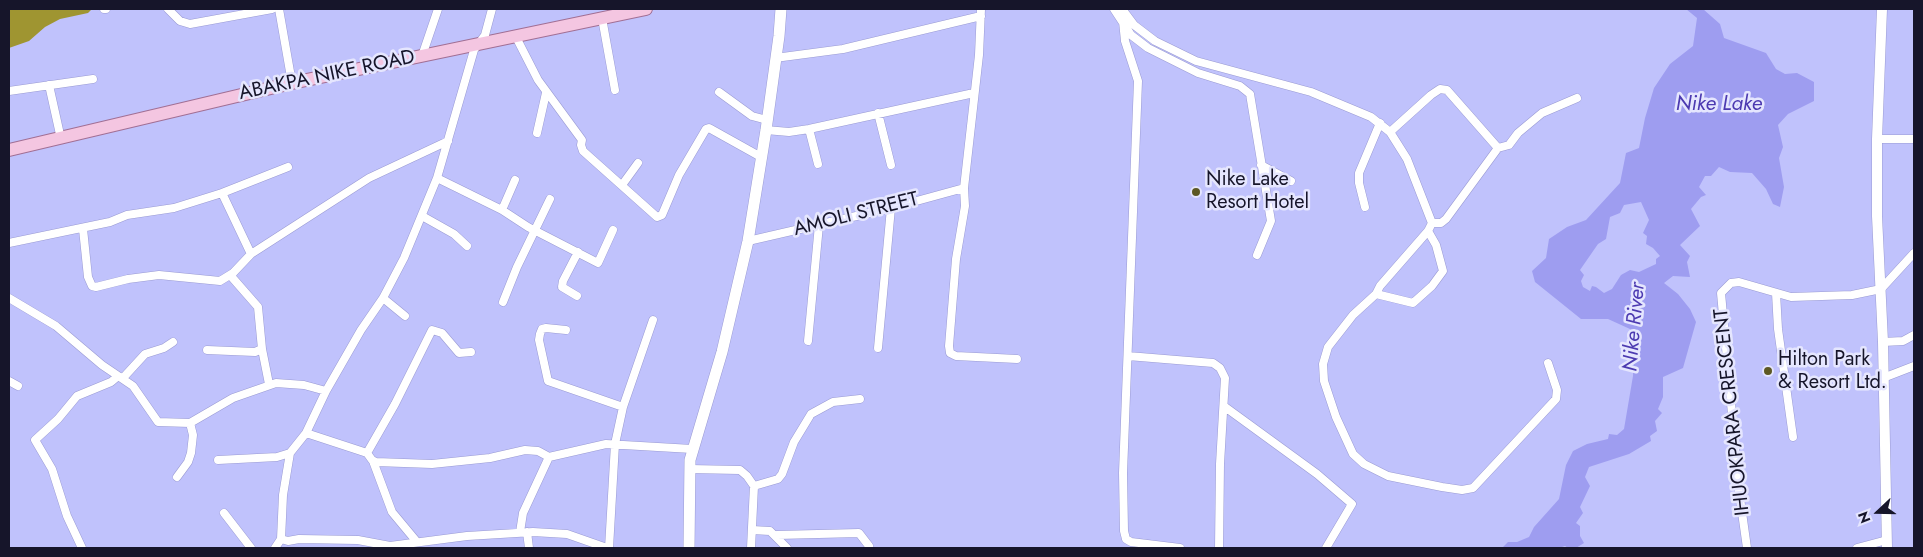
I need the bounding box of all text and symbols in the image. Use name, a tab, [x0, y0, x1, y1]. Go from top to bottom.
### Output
street label: ABAKPA NIKE ROAD	[237, 46, 417, 106]
water label: Nike Lake	[1676, 92, 1762, 118]
place label: Nike Lake Resort Hotel	[1206, 168, 1309, 215]
marker: Nike Lake Resort Hotel	[1190, 186, 1202, 198]
street label: AMOLI STREET	[791, 188, 921, 242]
water label: Nike River	[1619, 281, 1651, 373]
street label: IHUOKPARA CRESCENT	[1710, 307, 1756, 517]
place label: Hilton Park & Resort Ltd.	[1778, 348, 1887, 395]
marker: Hilton Park & Resort Ltd.	[1762, 365, 1774, 377]
north arrow	[1853, 487, 1903, 537]
text: N	[1853, 509, 1875, 526]

